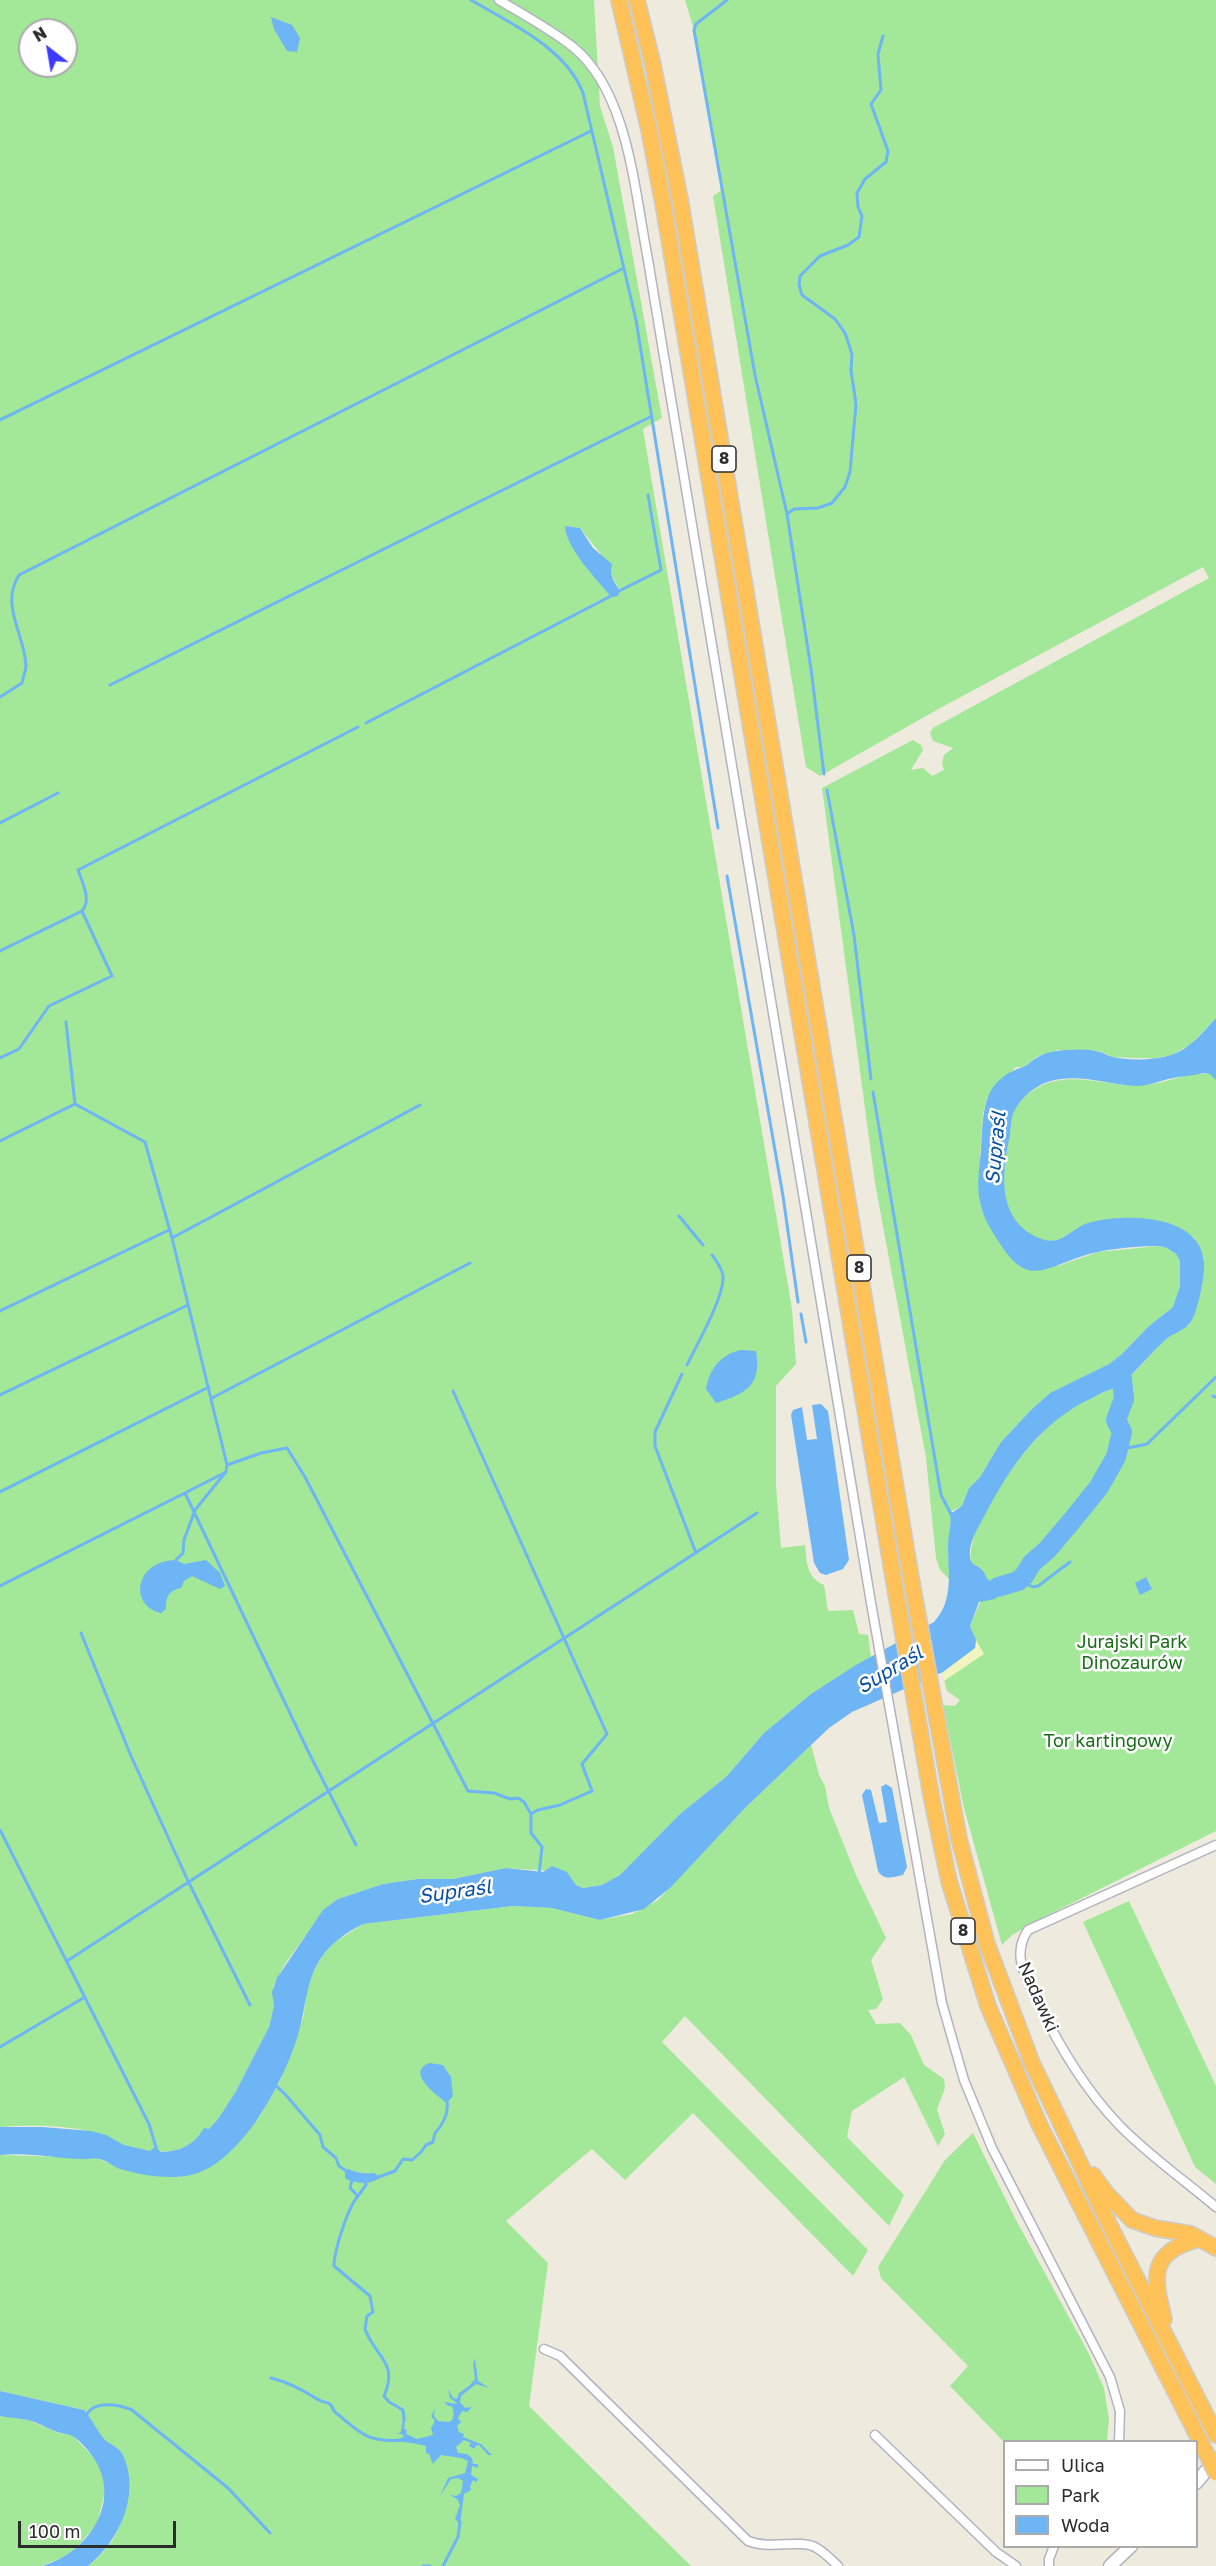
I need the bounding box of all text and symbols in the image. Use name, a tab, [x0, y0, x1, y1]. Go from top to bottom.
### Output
north arrow	[18, 18, 78, 78]
text: N	[29, 23, 50, 46]
road number: 8	[712, 446, 736, 472]
water label: Supraśl	[981, 1111, 1011, 1185]
road number: 8	[847, 1255, 871, 1281]
park label: Jurajski Park Dinozaurów	[1077, 1631, 1187, 1674]
water label: Supraśl	[852, 1641, 928, 1699]
park label: Tor kartingowy	[1043, 1730, 1173, 1752]
water label: Supraśl	[417, 1875, 493, 1909]
road number: 8	[951, 1918, 975, 1944]
street label: Nadawki	[1013, 1959, 1063, 2035]
legend	[1003, 2440, 1198, 2548]
text: Ulica	[1061, 2454, 1105, 2476]
text: Park	[1061, 2484, 1100, 2506]
scale bar	[21, 2509, 178, 2547]
text: Woda	[1061, 2514, 1110, 2536]
text: 100 m	[29, 2520, 80, 2542]

